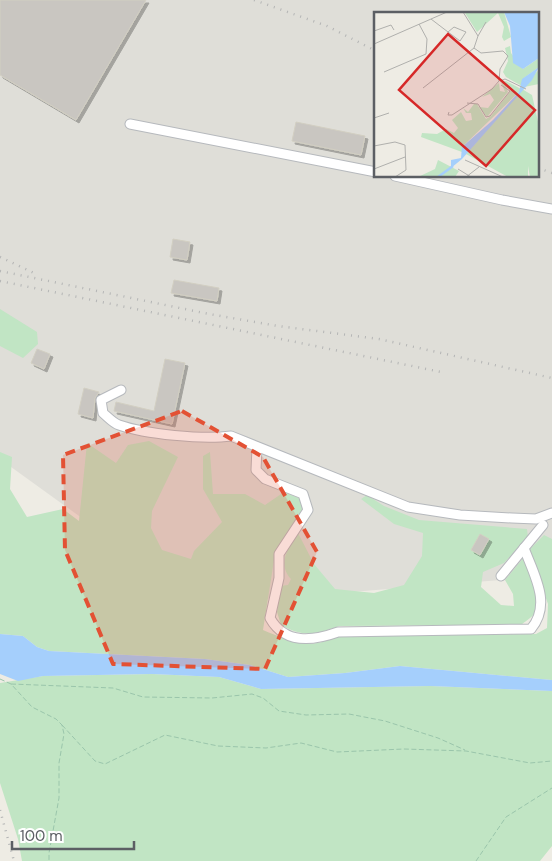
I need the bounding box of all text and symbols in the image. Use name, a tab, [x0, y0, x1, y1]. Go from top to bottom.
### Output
inset map	[374, 12, 540, 178]
scale bar	[12, 818, 135, 850]
text: 100 m	[20, 826, 63, 846]

